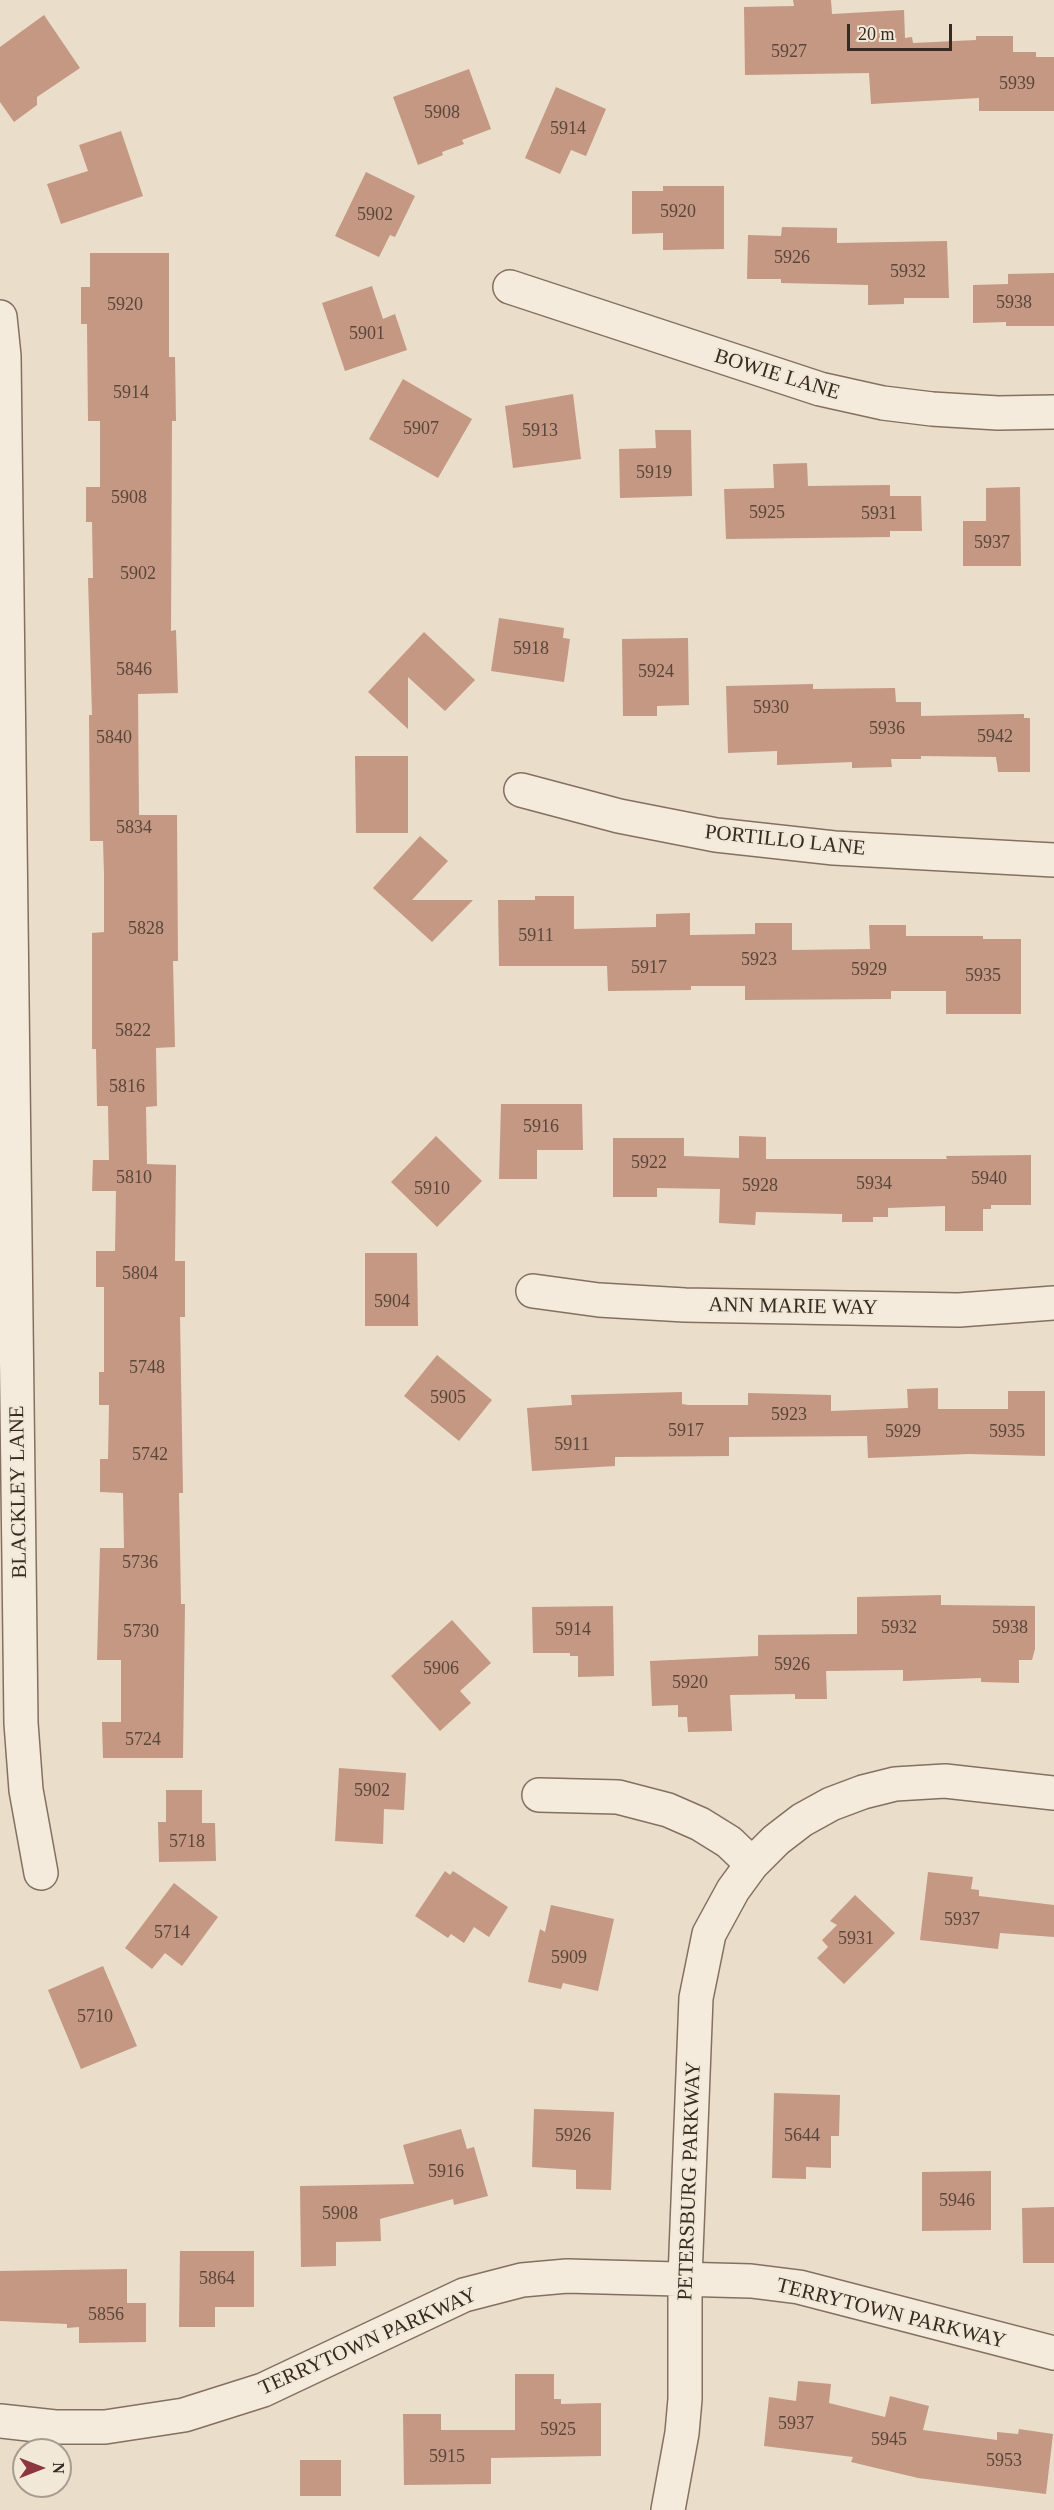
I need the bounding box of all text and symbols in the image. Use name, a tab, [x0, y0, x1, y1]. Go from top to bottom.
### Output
scale bar	[850, 12, 955, 50]
text: 20 m	[858, 24, 895, 44]
house number: 5927	[771, 41, 807, 63]
house number: 5939	[999, 73, 1035, 95]
house number: 5908	[424, 102, 460, 124]
house number: 5914	[550, 118, 586, 140]
house number: 5920	[660, 201, 696, 223]
house number: 5902	[357, 204, 393, 226]
house number: 5926	[774, 247, 810, 269]
house number: 5932	[890, 261, 926, 283]
house number: 5938	[996, 292, 1032, 314]
house number: 5920	[107, 294, 143, 316]
house number: 5901	[349, 323, 385, 345]
street label: BOWIE LANE	[711, 344, 843, 406]
house number: 5914	[113, 382, 149, 404]
house number: 5907	[403, 418, 439, 440]
house number: 5913	[522, 420, 558, 442]
house number: 5919	[636, 462, 672, 484]
house number: 5908	[111, 487, 147, 509]
house number: 5925	[749, 502, 785, 524]
house number: 5931	[861, 503, 897, 525]
house number: 5937	[974, 532, 1010, 554]
house number: 5902	[120, 563, 156, 585]
house number: 5918	[513, 638, 549, 660]
house number: 5846	[116, 659, 152, 681]
house number: 5924	[638, 661, 674, 683]
house number: 5930	[753, 697, 789, 719]
house number: 5936	[869, 718, 905, 740]
house number: 5942	[977, 726, 1013, 748]
house number: 5840	[96, 727, 132, 749]
house number: 5834	[116, 817, 152, 839]
street label: PORTILLO LANE	[703, 820, 867, 862]
house number: 5828	[128, 918, 164, 940]
house number: 5911	[518, 925, 554, 947]
house number: 5923	[741, 949, 777, 971]
house number: 5917	[631, 957, 667, 979]
house number: 5929	[851, 959, 887, 981]
house number: 5935	[965, 965, 1001, 987]
house number: 5822	[115, 1020, 151, 1042]
house number: 5816	[109, 1076, 145, 1098]
house number: 5916	[523, 1116, 559, 1138]
house number: 5922	[631, 1152, 667, 1174]
house number: 5810	[116, 1167, 152, 1189]
house number: 5940	[971, 1168, 1007, 1190]
house number: 5934	[856, 1173, 892, 1195]
house number: 5928	[742, 1175, 778, 1197]
house number: 5910	[414, 1178, 450, 1200]
house number: 5804	[122, 1263, 158, 1285]
house number: 5904	[374, 1291, 410, 1313]
street label: ANN MARIE WAY	[708, 1293, 878, 1321]
house number: 5748	[129, 1357, 165, 1379]
house number: 5905	[430, 1387, 466, 1409]
house number: 5923	[771, 1404, 807, 1426]
street label: BLACKLEY LANE	[5, 1405, 33, 1579]
house number: 5917	[668, 1420, 704, 1442]
house number: 5929	[885, 1421, 921, 1443]
house number: 5935	[989, 1421, 1025, 1443]
house number: 5911	[554, 1434, 590, 1456]
house number: 5742	[132, 1444, 168, 1466]
house number: 5736	[122, 1552, 158, 1574]
house number: 5932	[881, 1617, 917, 1639]
house number: 5938	[992, 1617, 1028, 1639]
house number: 5914	[555, 1619, 591, 1641]
house number: 5730	[123, 1621, 159, 1643]
house number: 5926	[774, 1654, 810, 1676]
house number: 5906	[423, 1658, 459, 1680]
house number: 5920	[672, 1672, 708, 1694]
house number: 5724	[125, 1729, 161, 1751]
house number: 5902	[354, 1780, 390, 1802]
house number: 5718	[169, 1831, 205, 1853]
house number: 5937	[944, 1909, 980, 1931]
house number: 5714	[154, 1922, 190, 1944]
house number: 5931	[838, 1928, 874, 1950]
house number: 5909	[551, 1947, 587, 1969]
house number: 5710	[77, 2006, 113, 2028]
street label: PETERSBURG PARKWAY	[673, 2061, 707, 2301]
house number: 5926	[555, 2125, 591, 2147]
house number: 5644	[784, 2125, 820, 2147]
house number: 5916	[428, 2161, 464, 2183]
house number: 5946	[939, 2190, 975, 2212]
house number: 5908	[322, 2203, 358, 2225]
house number: 5864	[199, 2268, 235, 2290]
street label: TERRYTOWN PARKWAY	[774, 2273, 1008, 2355]
street label: TERRYTOWN PARKWAY	[255, 2283, 481, 2401]
house number: 5856	[88, 2304, 124, 2326]
house number: 5937	[778, 2413, 814, 2435]
house number: 5925	[540, 2419, 576, 2441]
house number: 5945	[871, 2429, 907, 2451]
north arrow	[12, 2438, 72, 2498]
house number: 5915	[429, 2446, 465, 2468]
house number: 5953	[986, 2450, 1022, 2472]
text: N	[50, 2462, 67, 2474]

